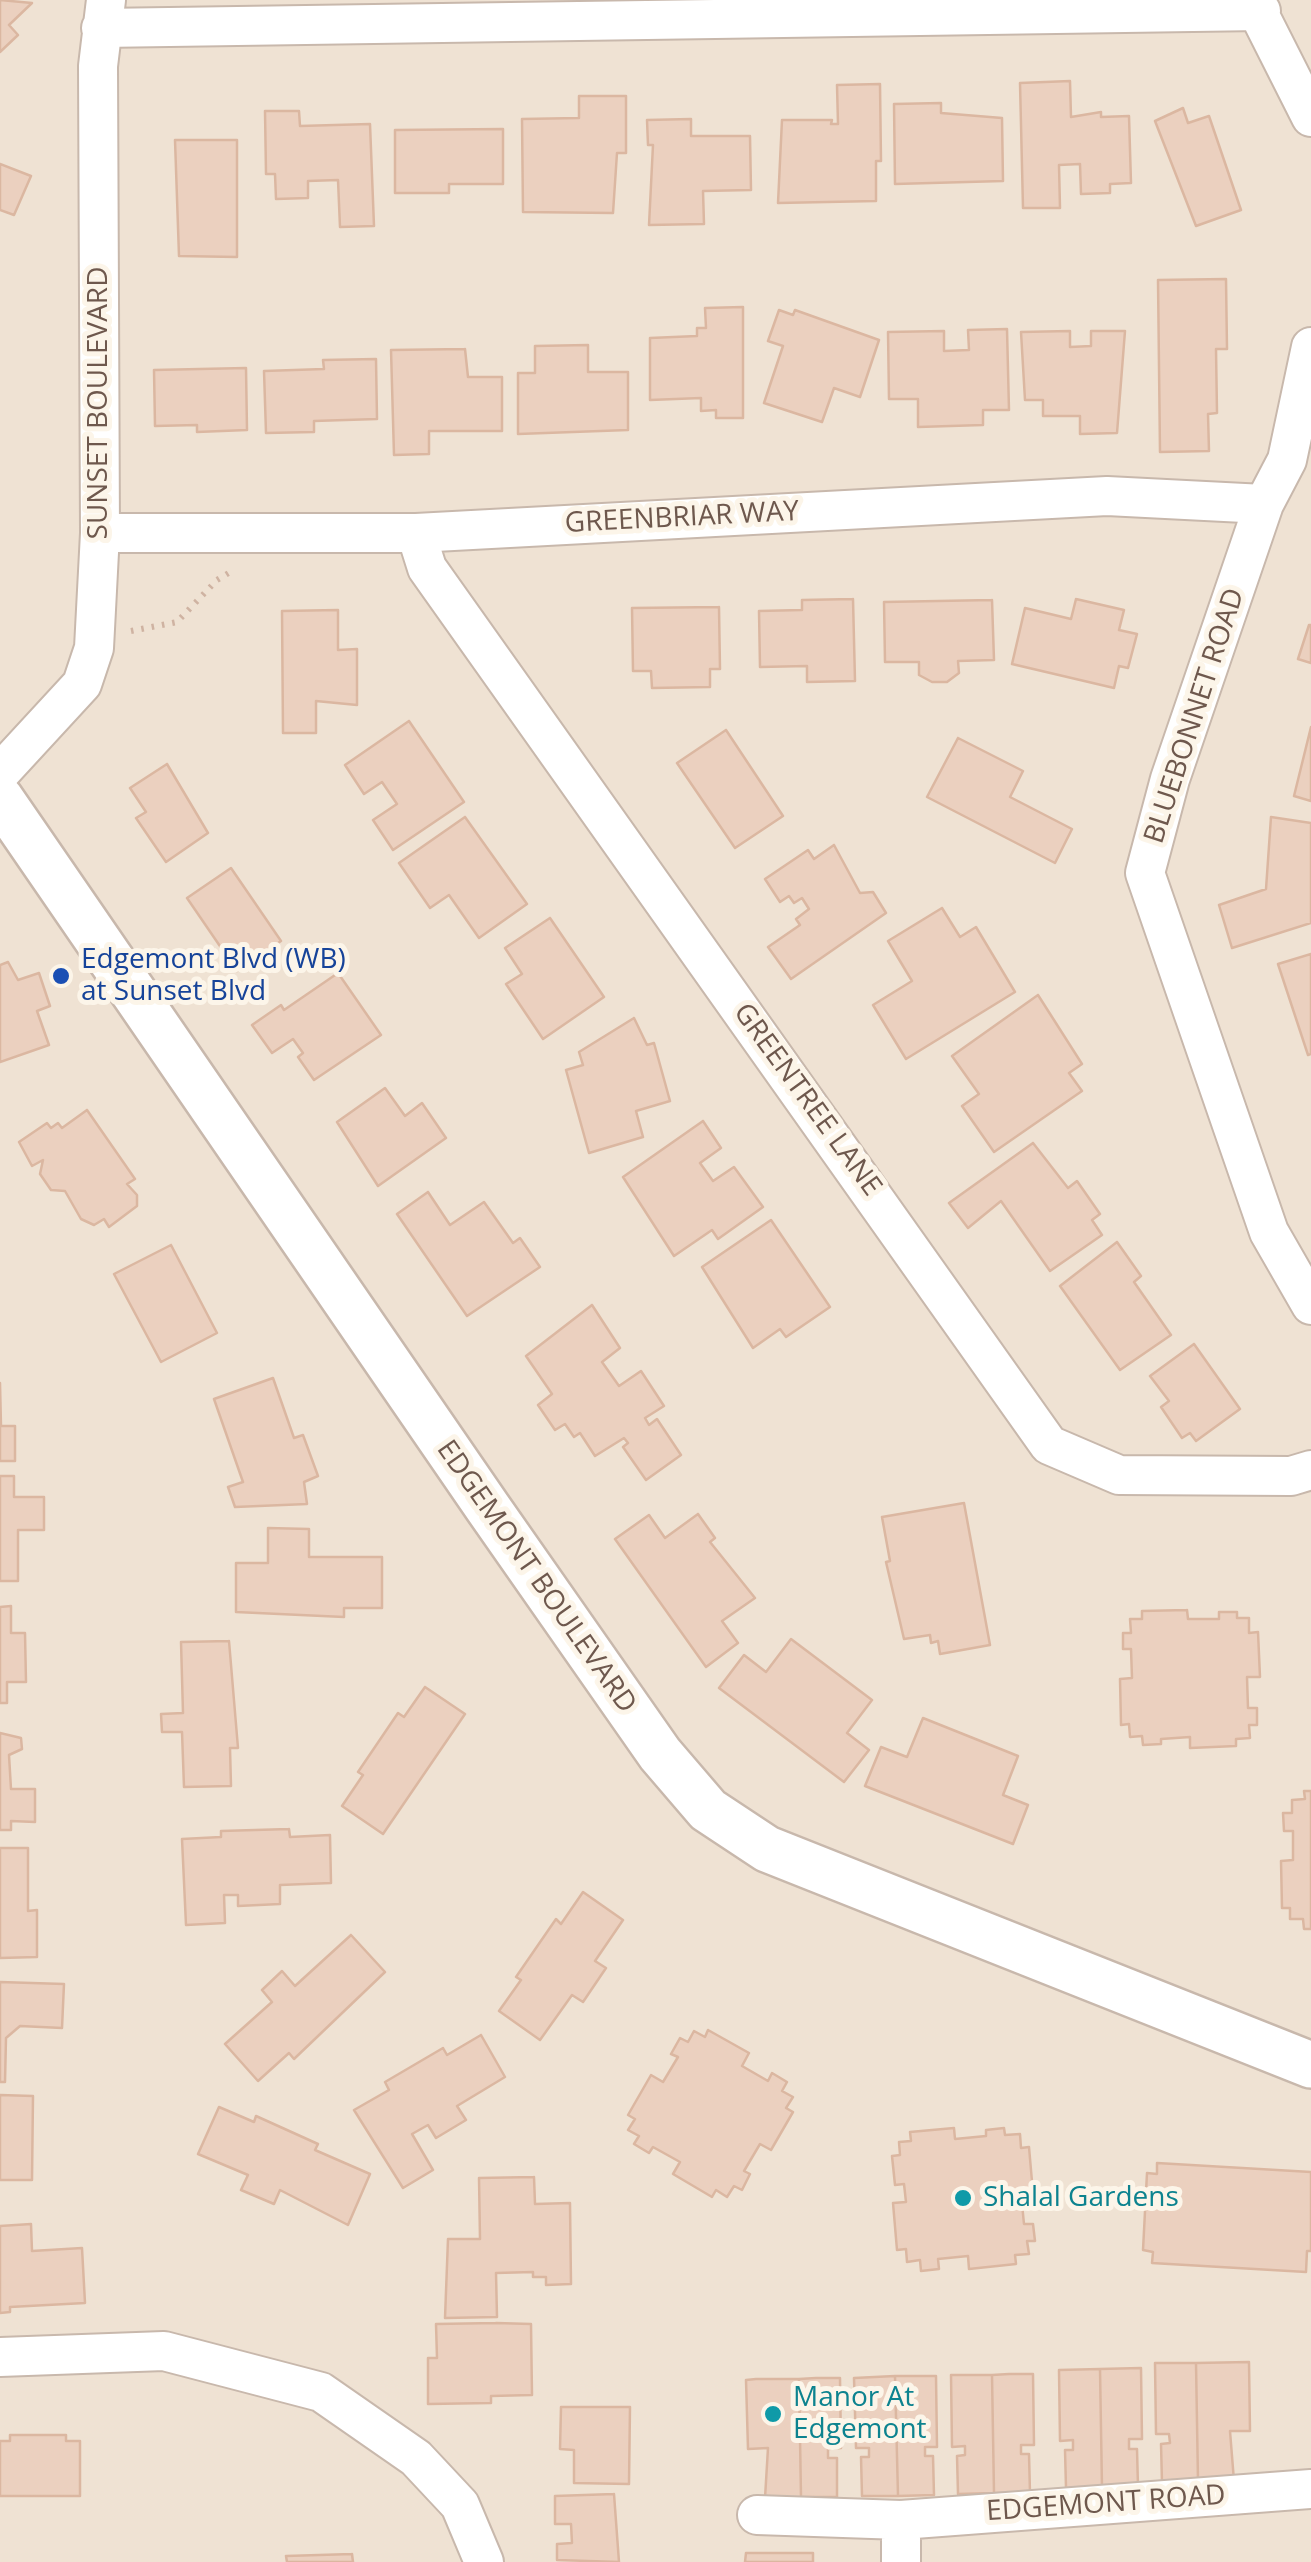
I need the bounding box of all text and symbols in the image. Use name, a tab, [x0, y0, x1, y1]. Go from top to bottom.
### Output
street label: SUNSET BOULEVARD	[82, 267, 116, 539]
street label: GREENBRIAR WAY	[564, 495, 800, 541]
street label: BLUEBONNET ROAD	[1138, 584, 1252, 848]
place label: Edgemont Blvd (WB) at Sunset Blvd	[81, 943, 346, 1009]
marker: Edgemont Blvd (WB) at Sunset Blvd	[50, 965, 72, 987]
street label: GREENTREE LANE	[726, 997, 888, 1203]
street label: EDGEMONT BOULEVARD	[429, 1434, 643, 1720]
place label: Shalal Gardens	[983, 2181, 1179, 2215]
marker: Shalal Gardens	[952, 2187, 974, 2209]
place label: Manor At Edgemont	[793, 2381, 927, 2447]
marker: Manor At Edgemont	[762, 2403, 784, 2425]
street label: EDGEMONT ROAD	[985, 2479, 1227, 2529]

